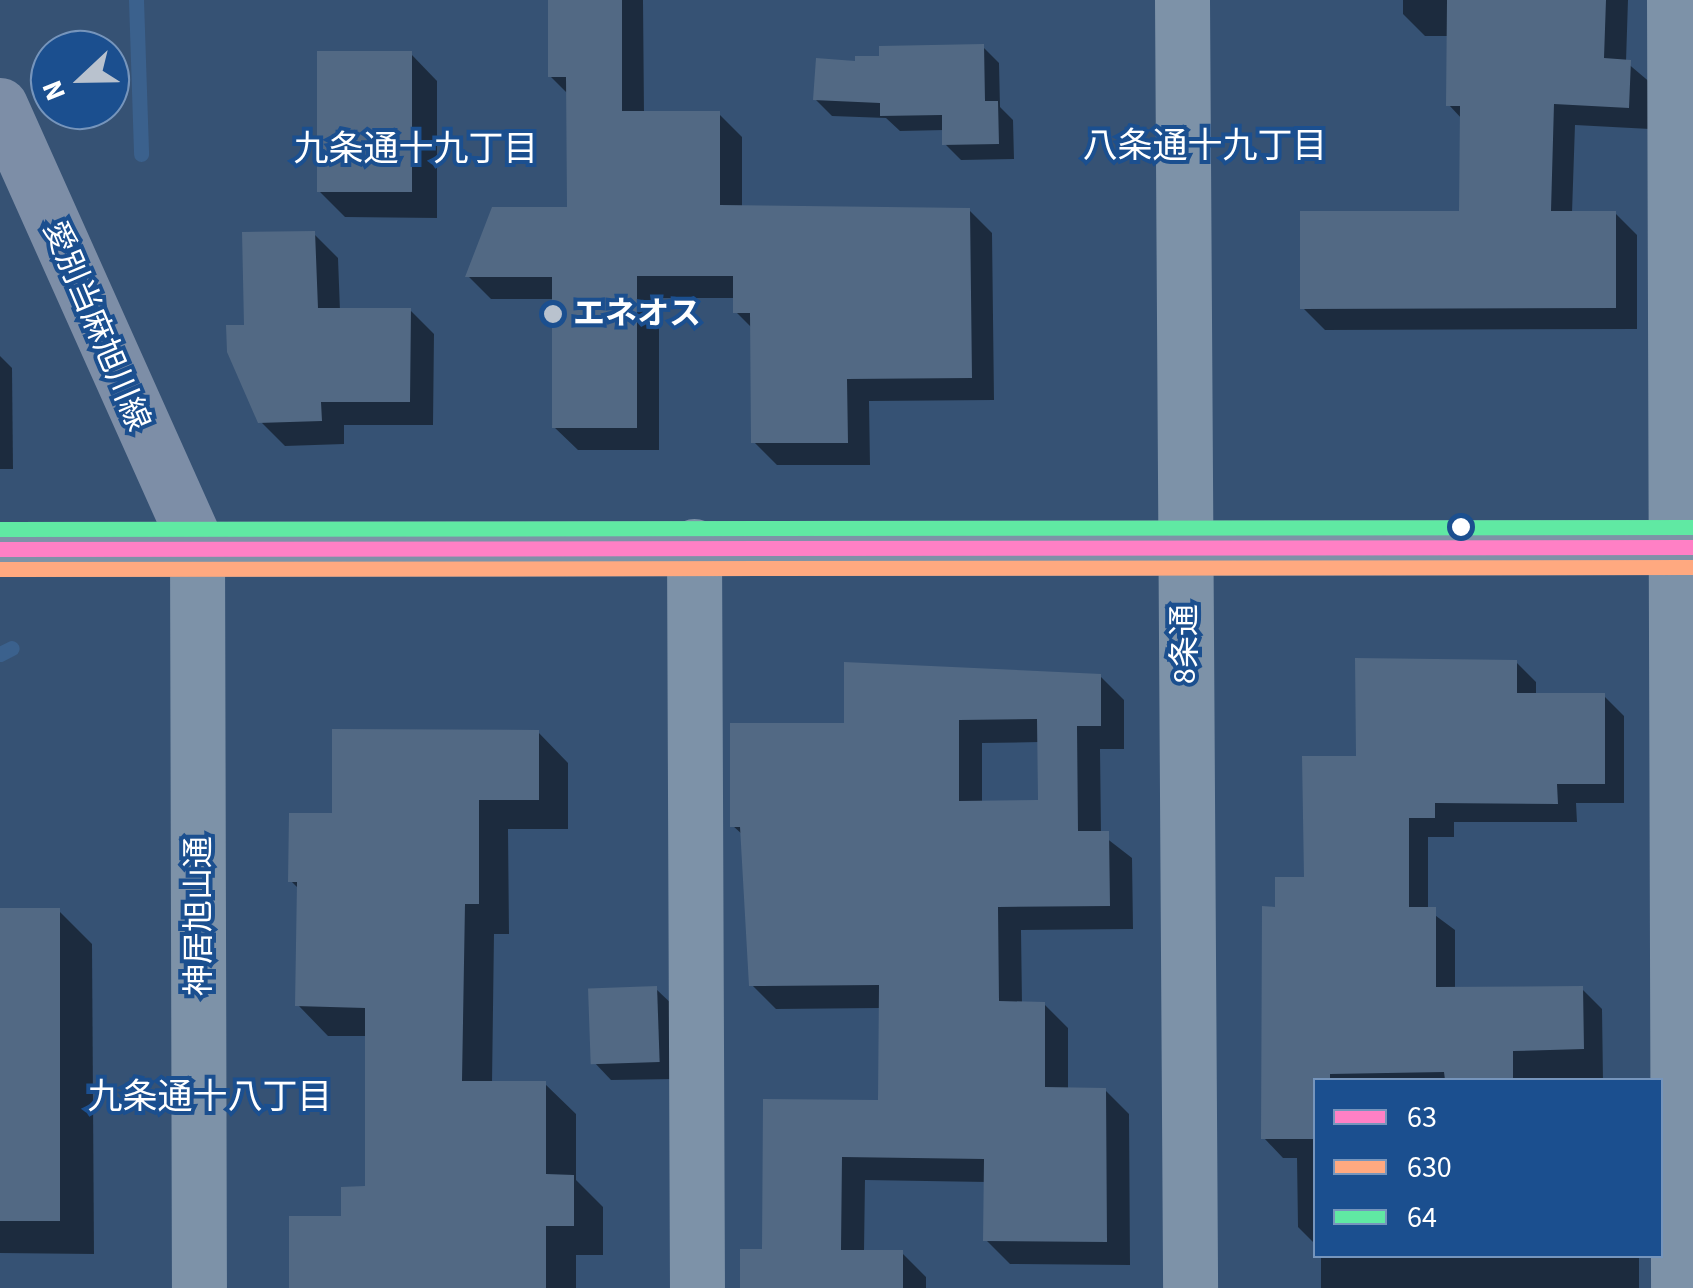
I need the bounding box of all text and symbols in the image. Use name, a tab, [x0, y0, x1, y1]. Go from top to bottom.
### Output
north arrow	[30, 30, 130, 130]
text: N	[32, 74, 76, 107]
district label: 八条通十九丁目	[1083, 125, 1327, 167]
district label: 九条通十九丁目	[294, 128, 538, 170]
street label: 愛別当麻旭川線	[35, 215, 157, 437]
place label: エネオス	[573, 295, 701, 333]
marker: エネオス	[542, 303, 564, 325]
unlabelled marker	[1451, 517, 1471, 537]
street label: 8条通	[1166, 604, 1204, 684]
street label: 神居旭山通	[180, 836, 218, 996]
district label: 九条通十八丁目	[88, 1076, 332, 1118]
legend	[1313, 1078, 1663, 1258]
text: 63	[1407, 1096, 1437, 1139]
text: 630	[1407, 1146, 1452, 1189]
text: 64	[1407, 1196, 1437, 1239]

